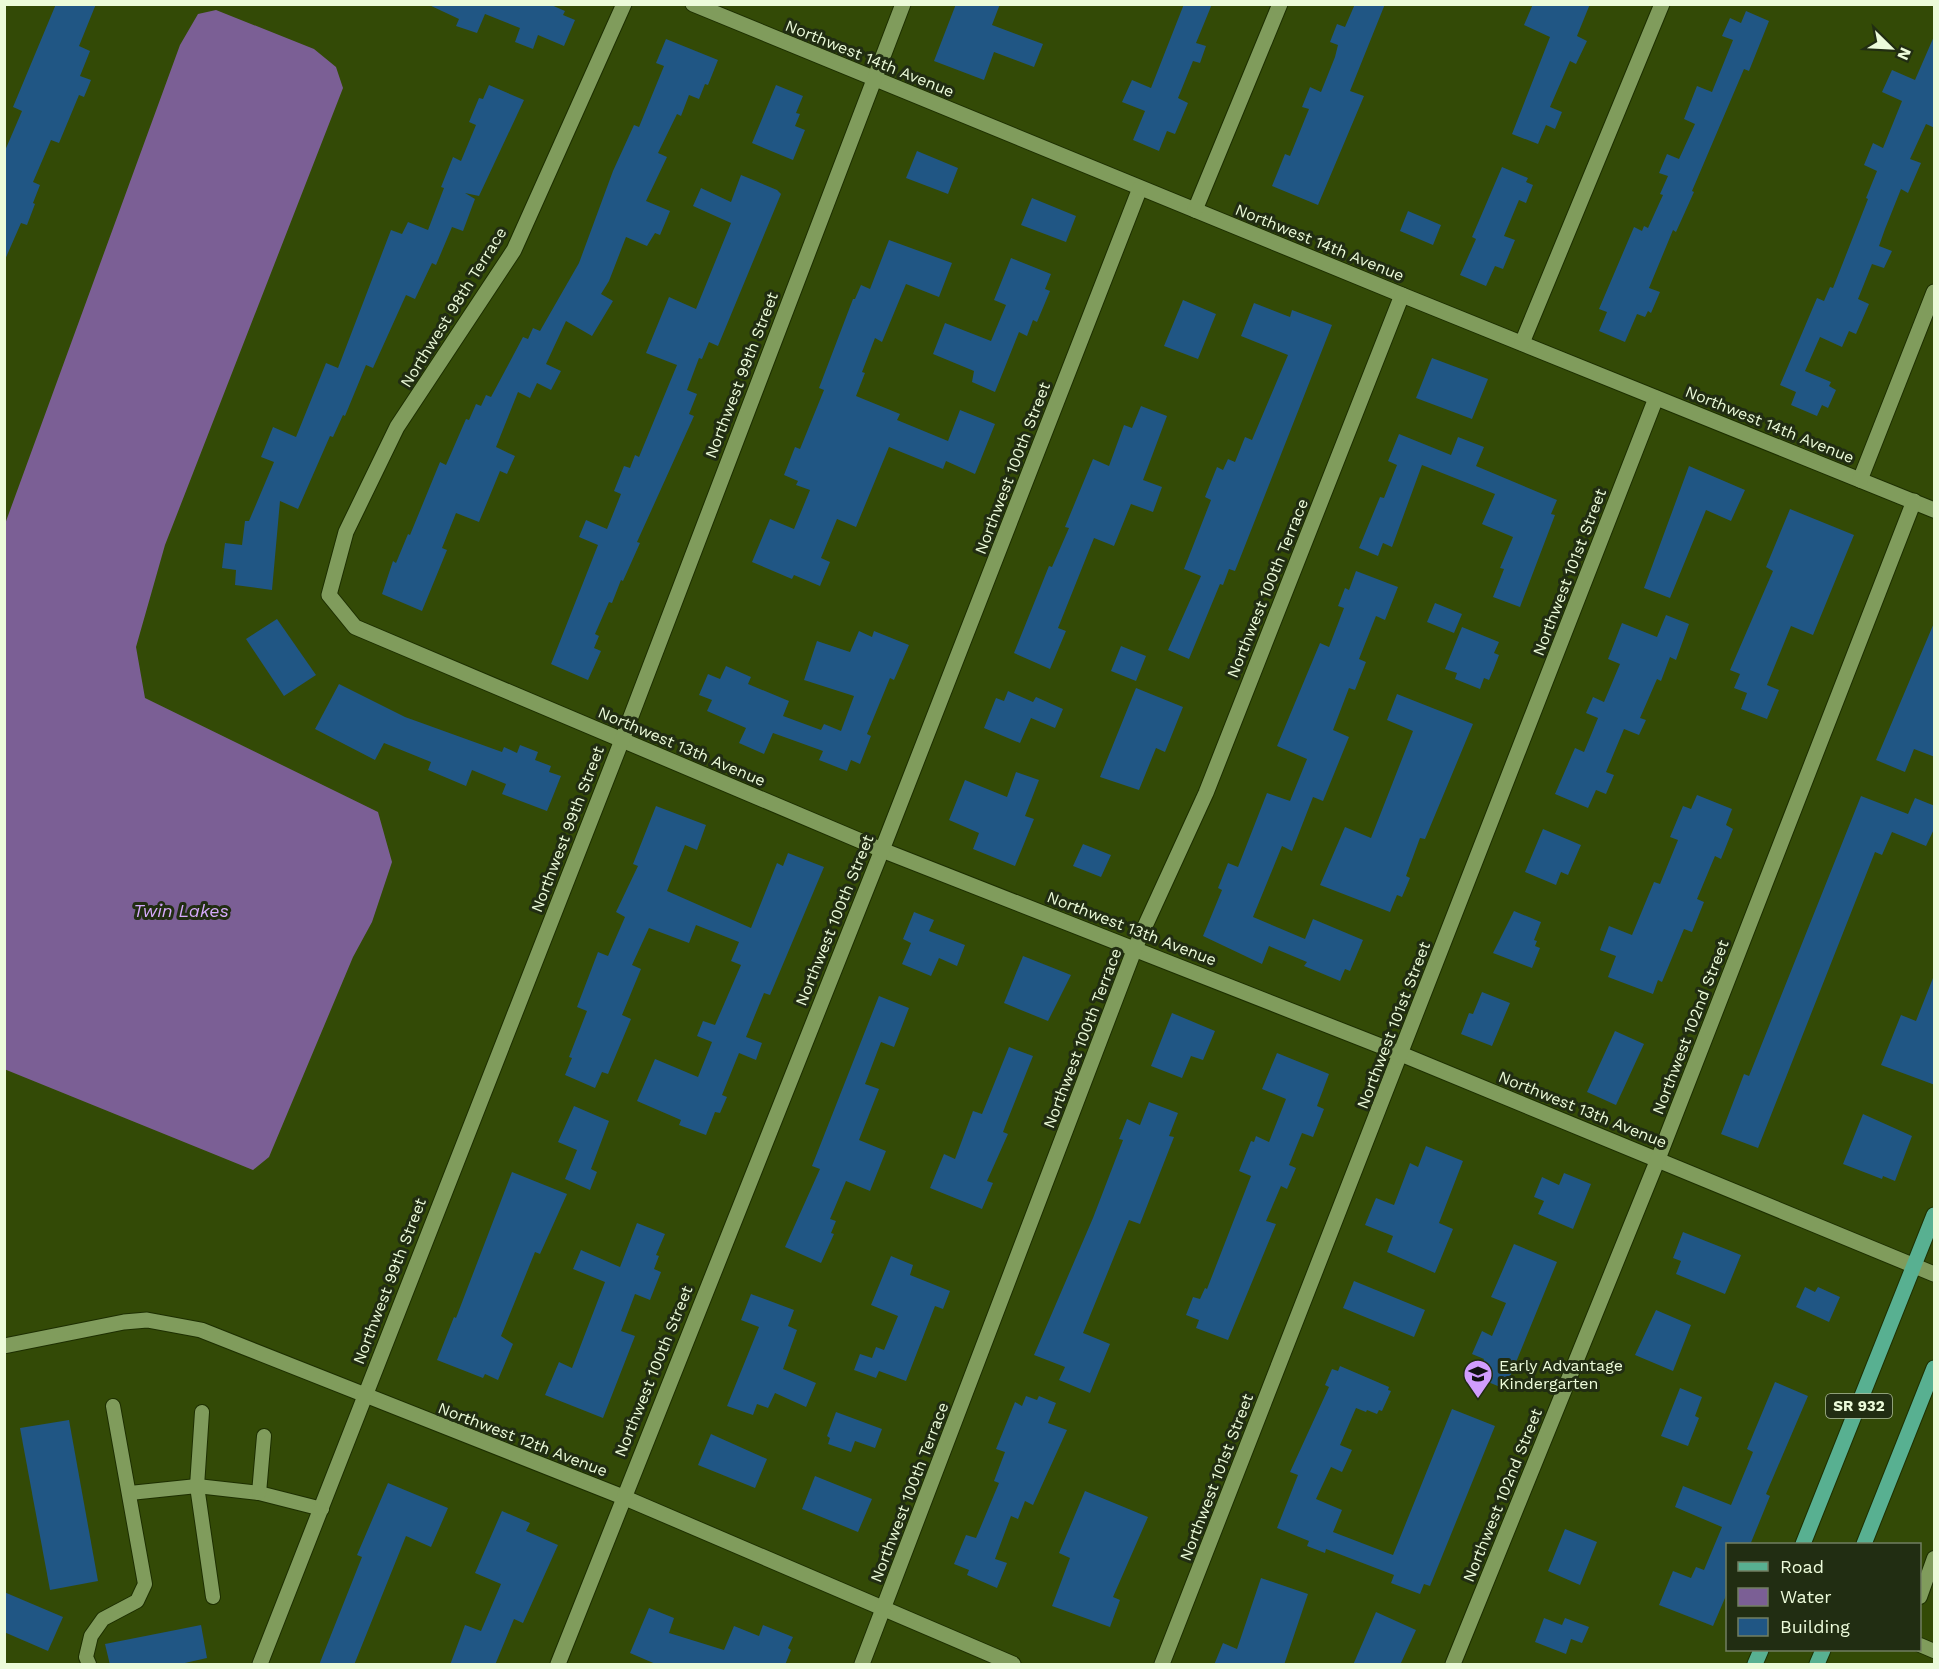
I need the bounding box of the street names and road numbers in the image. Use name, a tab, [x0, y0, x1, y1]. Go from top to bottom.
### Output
street label: Northwest 14th Avenue	[783, 16, 957, 101]
street label: Northwest 14th Avenue	[1233, 200, 1407, 285]
street label: Northwest 98th Terrace	[396, 224, 511, 391]
street label: Northwest 99th Street	[701, 289, 782, 461]
street label: Northwest 100th Street	[971, 379, 1054, 557]
street label: Northwest 14th Avenue	[1683, 382, 1857, 467]
street label: Northwest 101st Street	[1529, 486, 1610, 658]
street label: Northwest 100th Terrace	[1223, 496, 1312, 680]
street label: Northwest 13th Avenue	[595, 703, 768, 790]
street label: Northwest 99th Street	[527, 743, 608, 915]
street label: Northwest 100th Street	[791, 832, 878, 1008]
street label: Northwest 13th Avenue	[1044, 887, 1219, 970]
street label: Northwest 102nd Street	[1648, 937, 1733, 1117]
street label: Northwest 101st Street	[1353, 939, 1434, 1111]
street label: Northwest 100th Terrace	[1039, 945, 1126, 1131]
street label: Northwest 13th Avenue	[1496, 1067, 1670, 1152]
street label: Northwest 99th Street	[349, 1195, 430, 1367]
street label: Northwest 100th Street	[610, 1283, 697, 1459]
street label: Northwest 101st Street	[1176, 1391, 1257, 1563]
road number: SR 932	[1826, 1394, 1892, 1418]
street label: Northwest 12th Avenue	[435, 1398, 610, 1481]
street label: Northwest 100th Terrace	[866, 1399, 953, 1585]
street label: Northwest 102nd Street	[1459, 1405, 1546, 1585]

